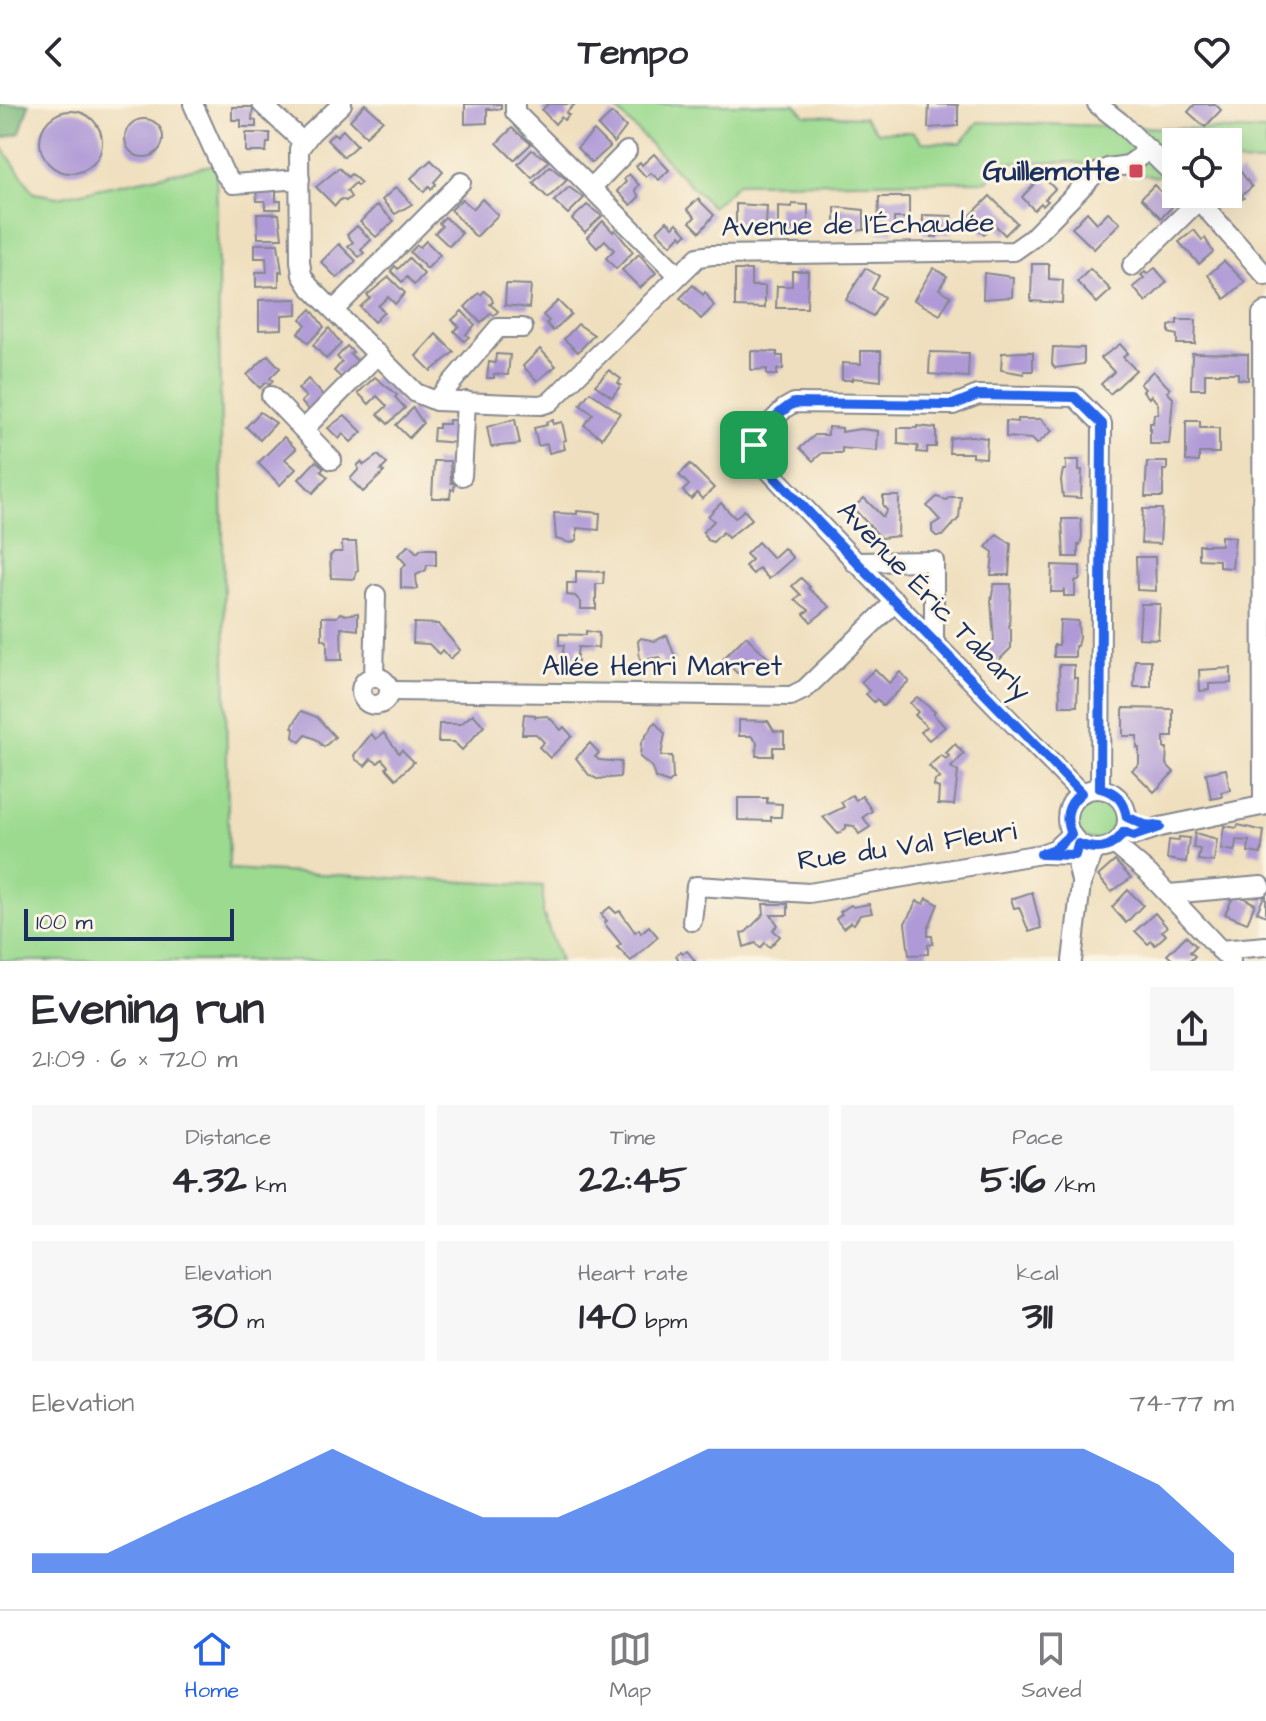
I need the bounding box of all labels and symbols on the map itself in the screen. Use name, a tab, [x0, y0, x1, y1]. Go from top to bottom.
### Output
place label: Guillemotte	[983, 152, 1120, 191]
marker: Guillemotte	[1127, 162, 1145, 180]
street label: Avenue de l'Échaudée	[721, 203, 995, 247]
pin	[720, 411, 788, 479]
street label: Avenue Éric Tabarly	[827, 492, 1040, 711]
street label: Allée Henri Marret	[542, 647, 783, 686]
street label: Rue du Val Fleuri	[795, 811, 1019, 881]
scale bar	[24, 905, 234, 941]

